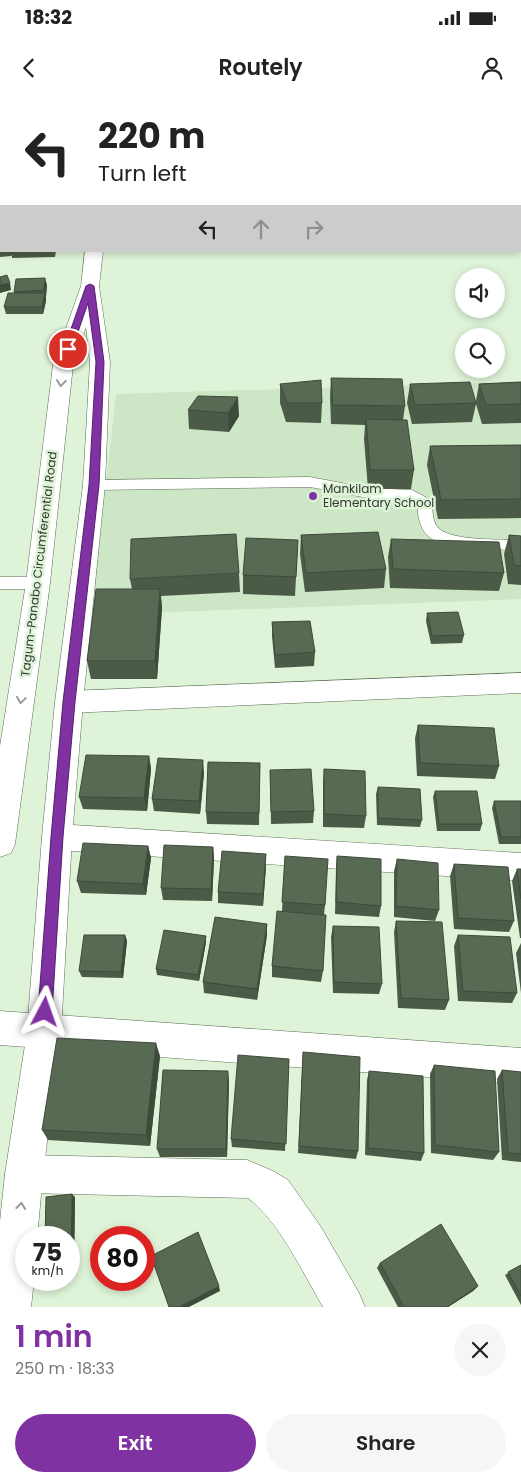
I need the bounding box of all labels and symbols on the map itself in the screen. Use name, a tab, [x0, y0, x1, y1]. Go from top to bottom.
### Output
pin	[47, 328, 89, 370]
one-way arrow	[56, 379, 67, 387]
street label: Tagum-Panabo Circumferential Road	[16, 450, 61, 678]
place label: Mankilam Elementary School	[323, 480, 434, 511]
marker: Mankilam Elementary School	[307, 490, 319, 502]
one-way arrow	[16, 696, 26, 705]
position arrow	[18, 985, 70, 1037]
one-way arrow	[15, 1202, 26, 1210]
speed limit sign: 80	[90, 1226, 155, 1291]

